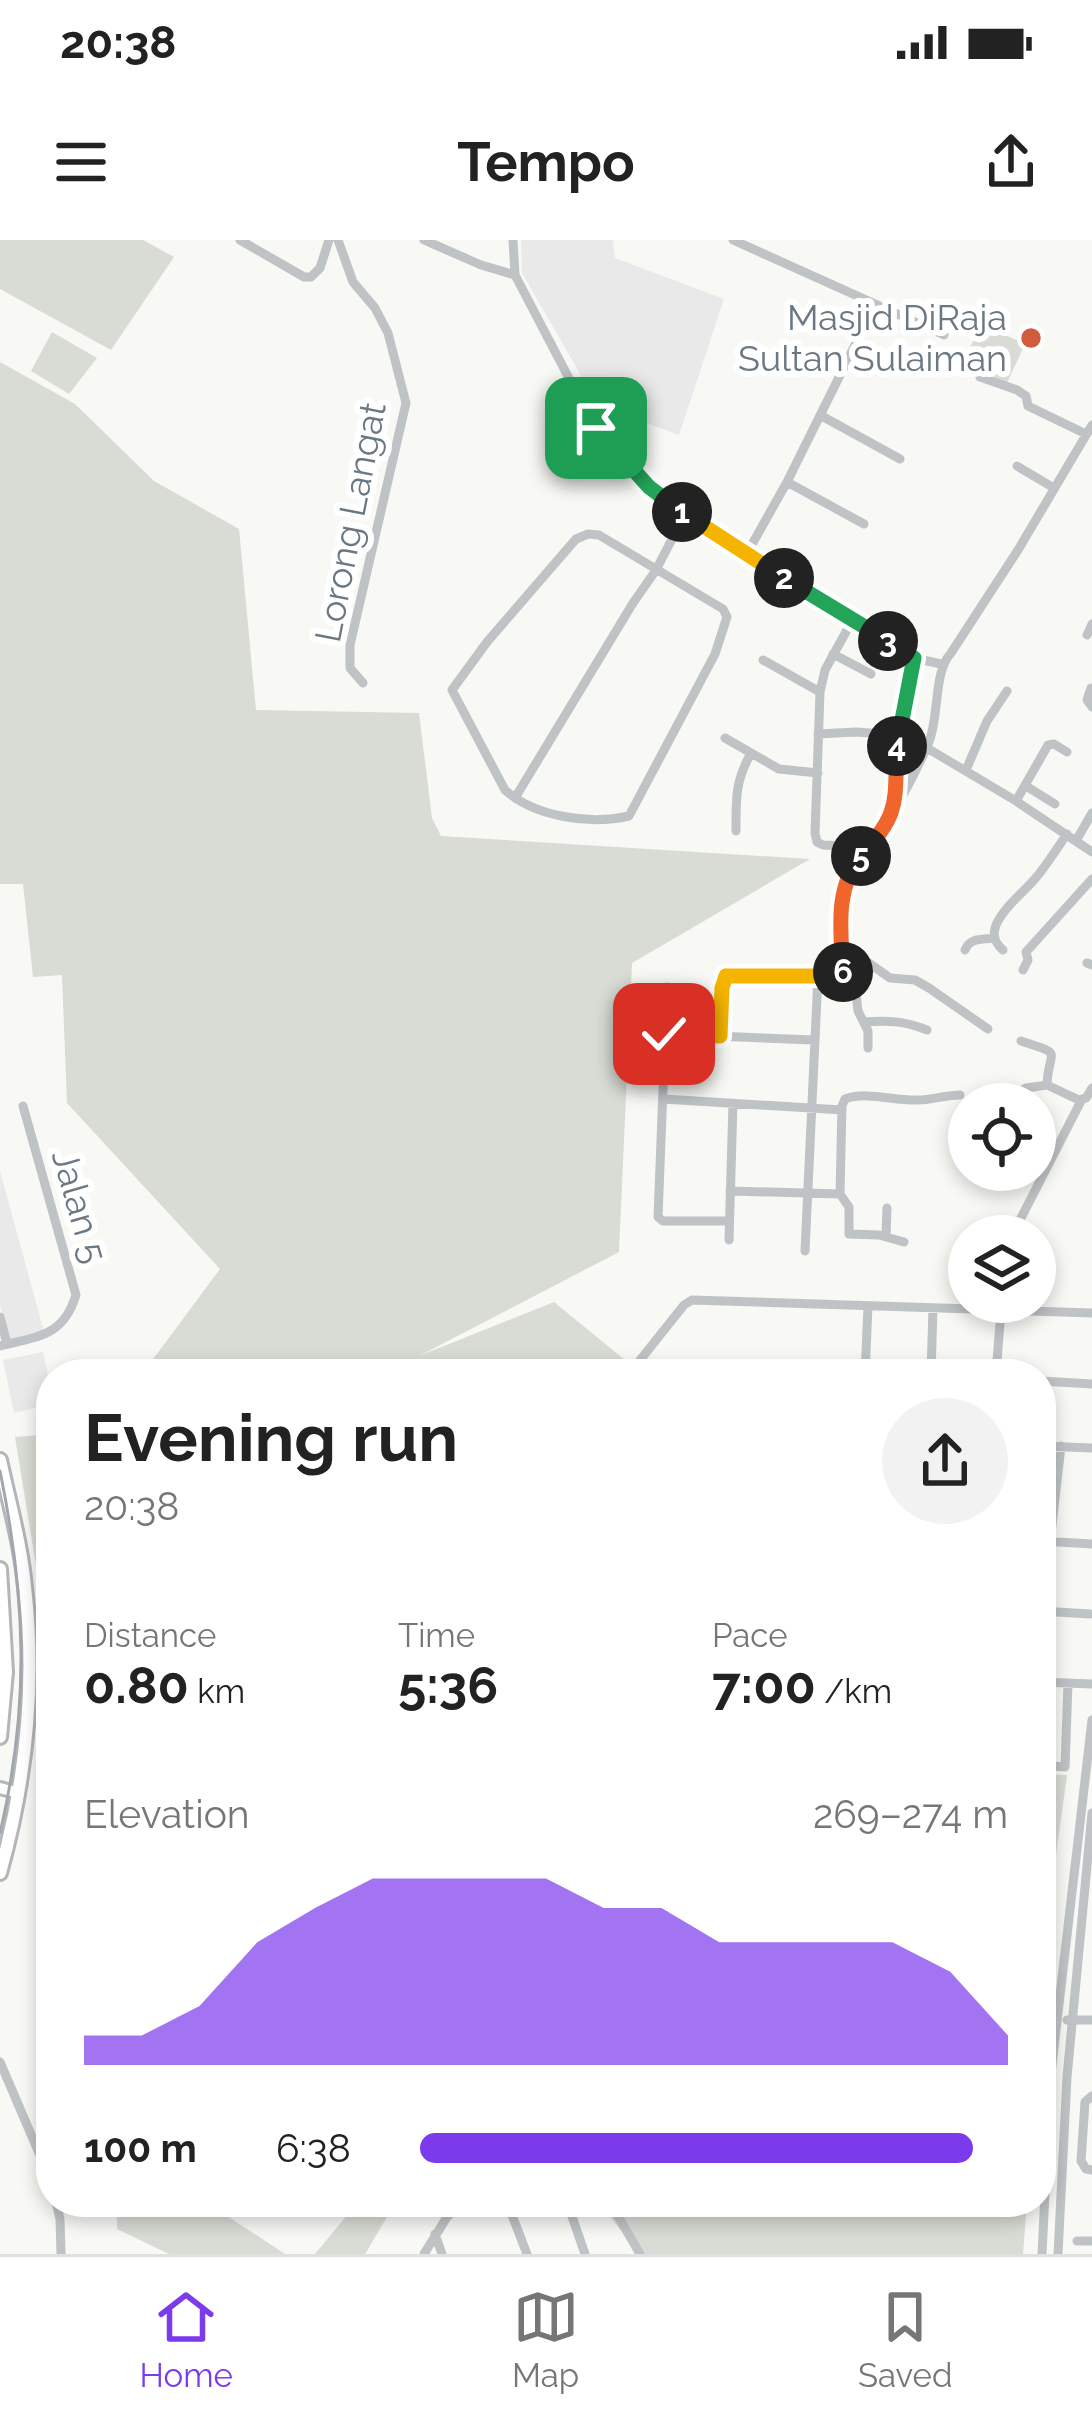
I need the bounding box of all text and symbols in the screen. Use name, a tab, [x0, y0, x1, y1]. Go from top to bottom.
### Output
text: 20:38	[60, 16, 176, 69]
icon: menu	[48, 129, 114, 195]
icon: share	[978, 129, 1044, 195]
text: Tempo	[457, 130, 635, 194]
place label: Masjid DiRaja Sultan Sulaiman	[738, 296, 1007, 379]
marker: Masjid DiRaja Sultan Sulaiman	[1018, 325, 1044, 351]
pin	[545, 377, 647, 479]
icon: arrive	[563, 395, 629, 461]
street label: Lorong Langat	[306, 399, 394, 645]
pin: 1	[652, 482, 712, 542]
text: 1	[674, 492, 690, 531]
pin: 2	[754, 548, 814, 608]
text: 2	[775, 558, 793, 597]
pin: 3	[858, 611, 918, 671]
text: 3	[879, 621, 897, 660]
pin: 4	[867, 716, 927, 776]
text: 4	[888, 726, 906, 765]
pin: 5	[831, 826, 891, 886]
text: 5	[852, 836, 870, 875]
pin: 6	[813, 942, 873, 1002]
text: 6	[833, 952, 853, 991]
pin	[613, 983, 715, 1085]
icon: check	[631, 1001, 697, 1067]
map controls	[948, 1083, 1056, 1323]
button: locate	[948, 1083, 1056, 1191]
street label: Jalan 5	[44, 1145, 116, 1267]
button: layers	[948, 1215, 1056, 1323]
button: share	[882, 1398, 1008, 1524]
text: Evening run	[84, 1399, 458, 1476]
text: 20:38	[84, 1483, 179, 1529]
text: Distance	[84, 1616, 216, 1655]
text: Time	[398, 1616, 475, 1655]
text: Pace	[712, 1616, 788, 1655]
text: 0.80	[84, 1655, 189, 1715]
text: 5:36	[398, 1655, 498, 1715]
text: 7:00	[712, 1655, 816, 1715]
text: km	[189, 1672, 245, 1711]
text: /km	[816, 1672, 892, 1711]
text: Elevation	[84, 1791, 250, 1837]
text: 269–274 m	[813, 1791, 1008, 1837]
text: 100 m	[84, 2125, 197, 2171]
text: 6:38	[276, 2125, 351, 2171]
tab: Home	[140, 2284, 233, 2395]
tab: Map	[512, 2284, 579, 2395]
tab: Saved	[858, 2284, 952, 2395]

